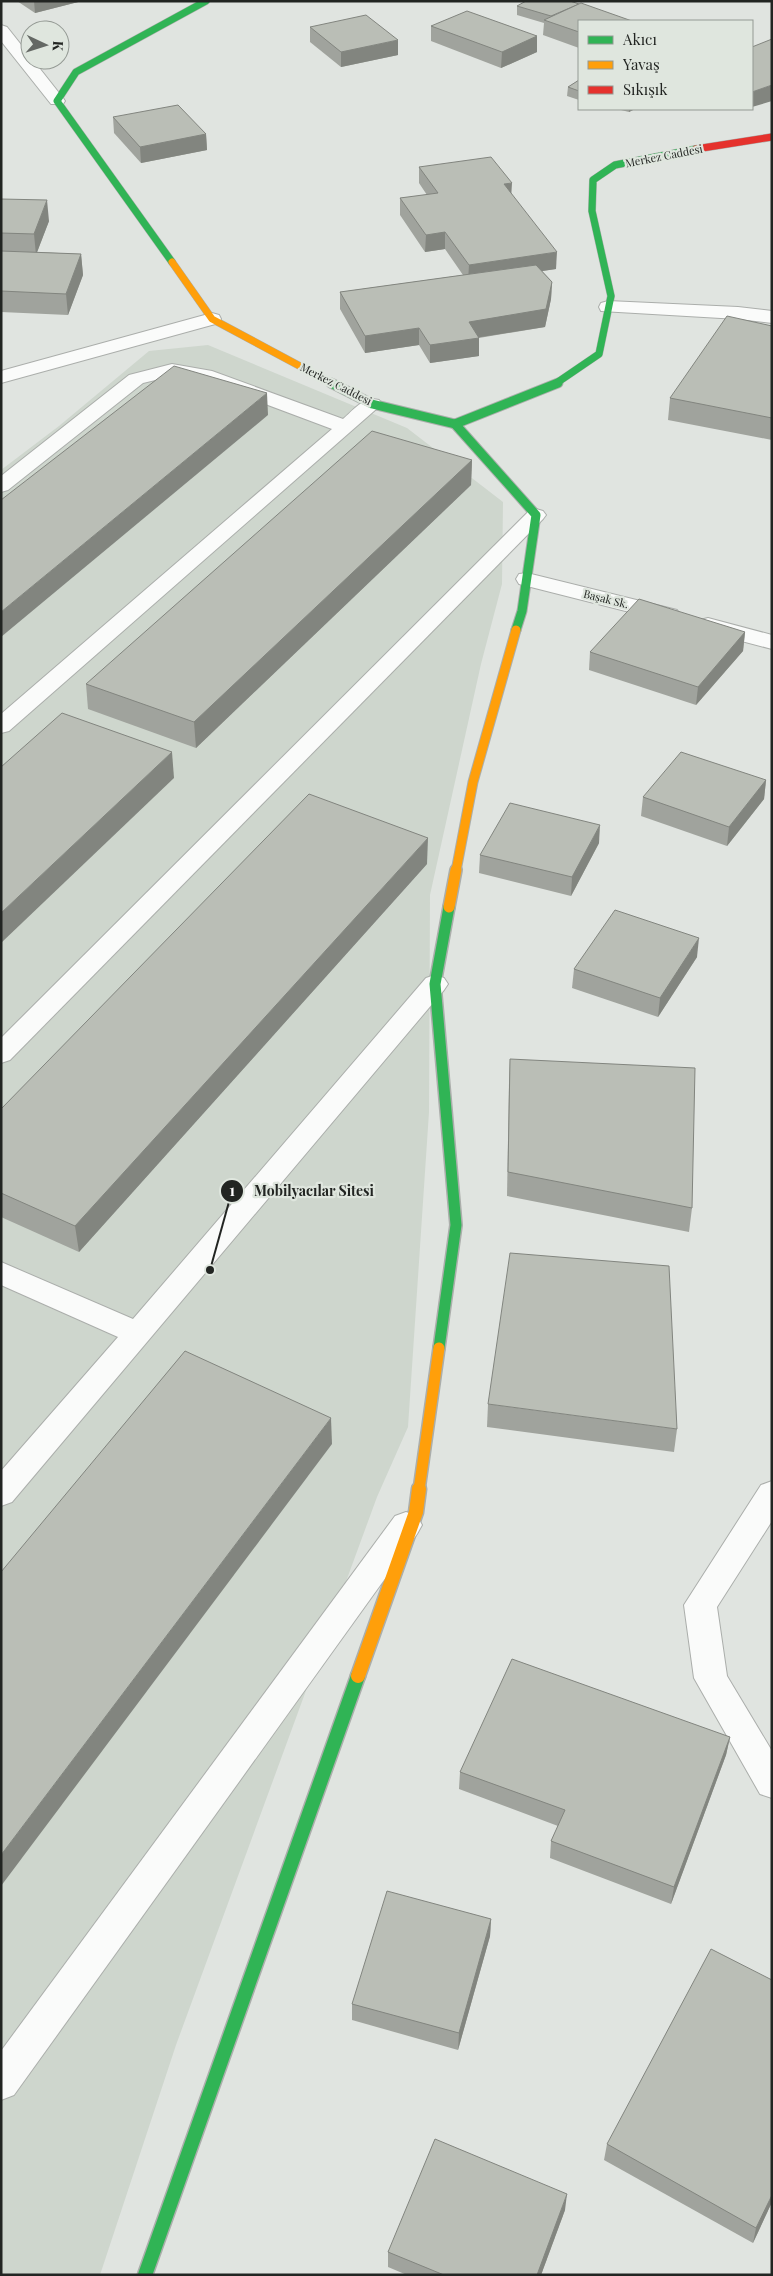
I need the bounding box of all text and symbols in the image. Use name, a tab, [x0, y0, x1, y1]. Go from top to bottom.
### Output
north arrow	[20, 20, 70, 70]
legend	[578, 20, 753, 110]
text: Akıcı	[622, 29, 657, 49]
text: K	[49, 40, 68, 53]
text: Yavaş	[622, 54, 660, 74]
text: Sıkışık	[623, 79, 668, 99]
street label: Merkez Caddesi	[624, 141, 704, 170]
street label: Merkez Caddesi	[298, 359, 375, 408]
street label: Başak Sk.	[582, 586, 631, 611]
callout: Mobilyacılar Sitesi	[219, 1176, 385, 1205]
text: 1	[229, 1180, 235, 1200]
text: Mobilyacılar Sitesi	[254, 1181, 374, 1200]

